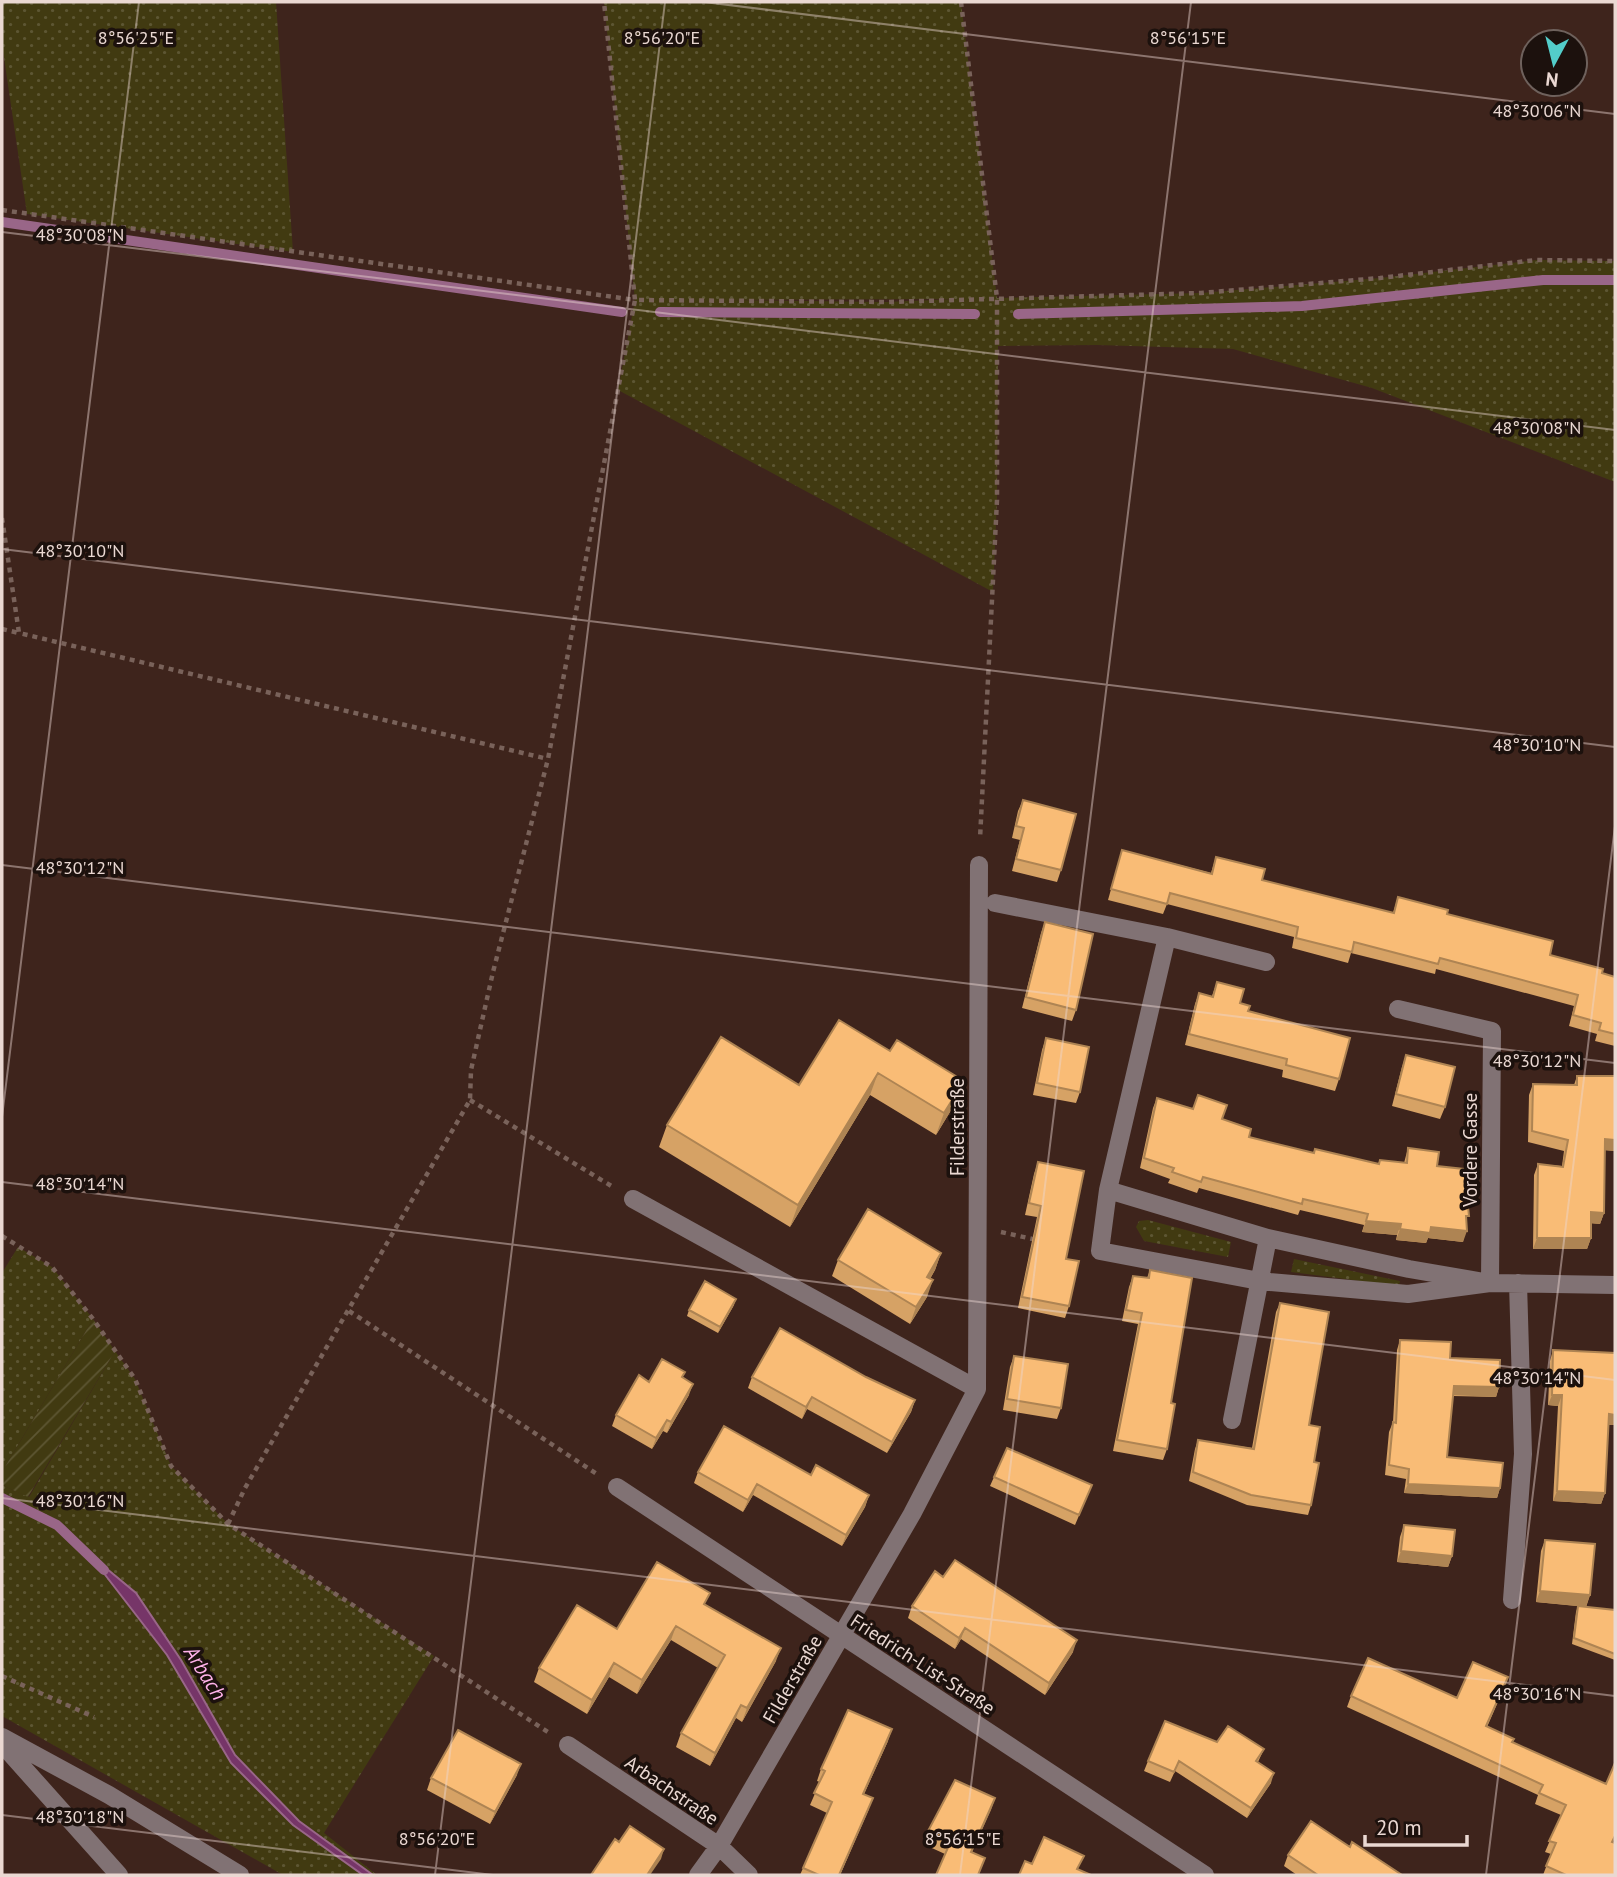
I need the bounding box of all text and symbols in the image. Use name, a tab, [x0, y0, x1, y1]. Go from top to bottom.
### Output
text: 8°56'25"E	[98, 26, 174, 49]
text: 8°56'20"E	[624, 26, 700, 49]
text: 8°56'15"E	[1150, 26, 1226, 49]
north arrow	[1519, 28, 1589, 98]
text: N	[1544, 67, 1560, 93]
text: 48°30'06"N	[1493, 99, 1581, 122]
text: 48°30'08"N	[36, 223, 124, 246]
text: 48°30'08"N	[1493, 416, 1581, 439]
text: 48°30'10"N	[36, 539, 124, 562]
text: 48°30'10"N	[1493, 733, 1581, 756]
text: 48°30'12"N	[36, 856, 124, 879]
text: 48°30'12"N	[1493, 1049, 1581, 1072]
street label: Filderstraße	[945, 1078, 969, 1176]
street label: Vordere Gasse	[1458, 1093, 1482, 1208]
text: 48°30'14"N	[36, 1172, 124, 1195]
text: 48°30'14"N	[1493, 1366, 1581, 1389]
text: 48°30'16"N	[36, 1489, 124, 1512]
street label: Friedrich-List-Straße	[846, 1608, 1000, 1720]
street label: Filderstraße	[757, 1631, 827, 1727]
water label: Arbach	[178, 1639, 233, 1705]
text: 48°30'16"N	[1493, 1682, 1581, 1705]
street label: Arbachstraße	[621, 1750, 723, 1830]
scale bar	[1365, 1804, 1466, 1848]
text: 48°30'18"N	[36, 1805, 124, 1828]
text: 20 m	[1376, 1814, 1422, 1841]
text: 8°56'20"E	[399, 1827, 475, 1850]
text: 8°56'15"E	[925, 1827, 1001, 1850]

